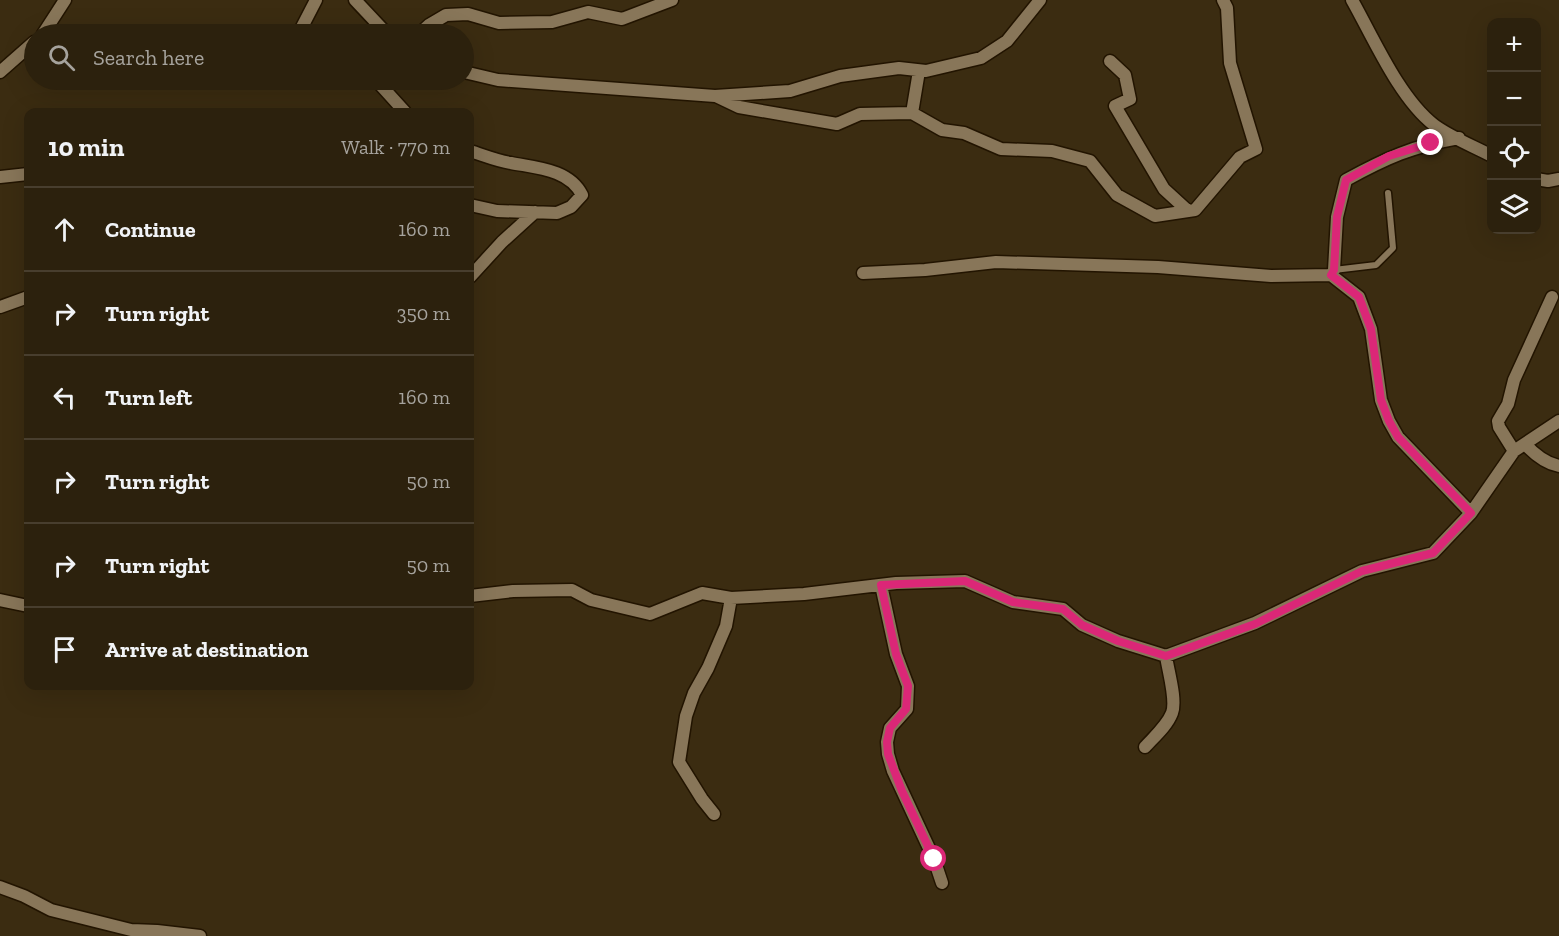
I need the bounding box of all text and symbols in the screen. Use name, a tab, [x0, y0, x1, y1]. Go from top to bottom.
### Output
map controls	[1487, 18, 1541, 234]
button: +	[1487, 18, 1541, 72]
search box	[24, 24, 474, 90]
icon: search	[45, 41, 78, 74]
text: Search here	[93, 44, 204, 71]
button: −	[1487, 72, 1541, 126]
button: locate	[1487, 126, 1541, 180]
route end	[1417, 129, 1443, 155]
text: 10 min	[48, 131, 124, 163]
text: Walk · 770 m	[341, 135, 450, 159]
button: layers	[1487, 180, 1541, 234]
icon: ahead	[48, 213, 81, 246]
text: Continue	[105, 216, 196, 243]
text: 160 m	[398, 217, 450, 241]
icon: right	[48, 297, 81, 330]
text: Turn right	[105, 300, 209, 327]
text: 350 m	[397, 301, 450, 325]
icon: left	[48, 381, 81, 414]
text: Turn left	[105, 384, 192, 411]
text: 160 m	[398, 385, 450, 409]
icon: right	[48, 465, 81, 498]
text: Turn right	[105, 468, 209, 495]
text: 50 m	[406, 469, 450, 493]
icon: right	[48, 549, 81, 582]
text: Turn right	[105, 552, 209, 579]
text: 50 m	[406, 553, 450, 577]
icon: arrive	[48, 633, 81, 666]
text: Arrive at destination	[105, 636, 308, 663]
route start	[920, 845, 946, 871]

